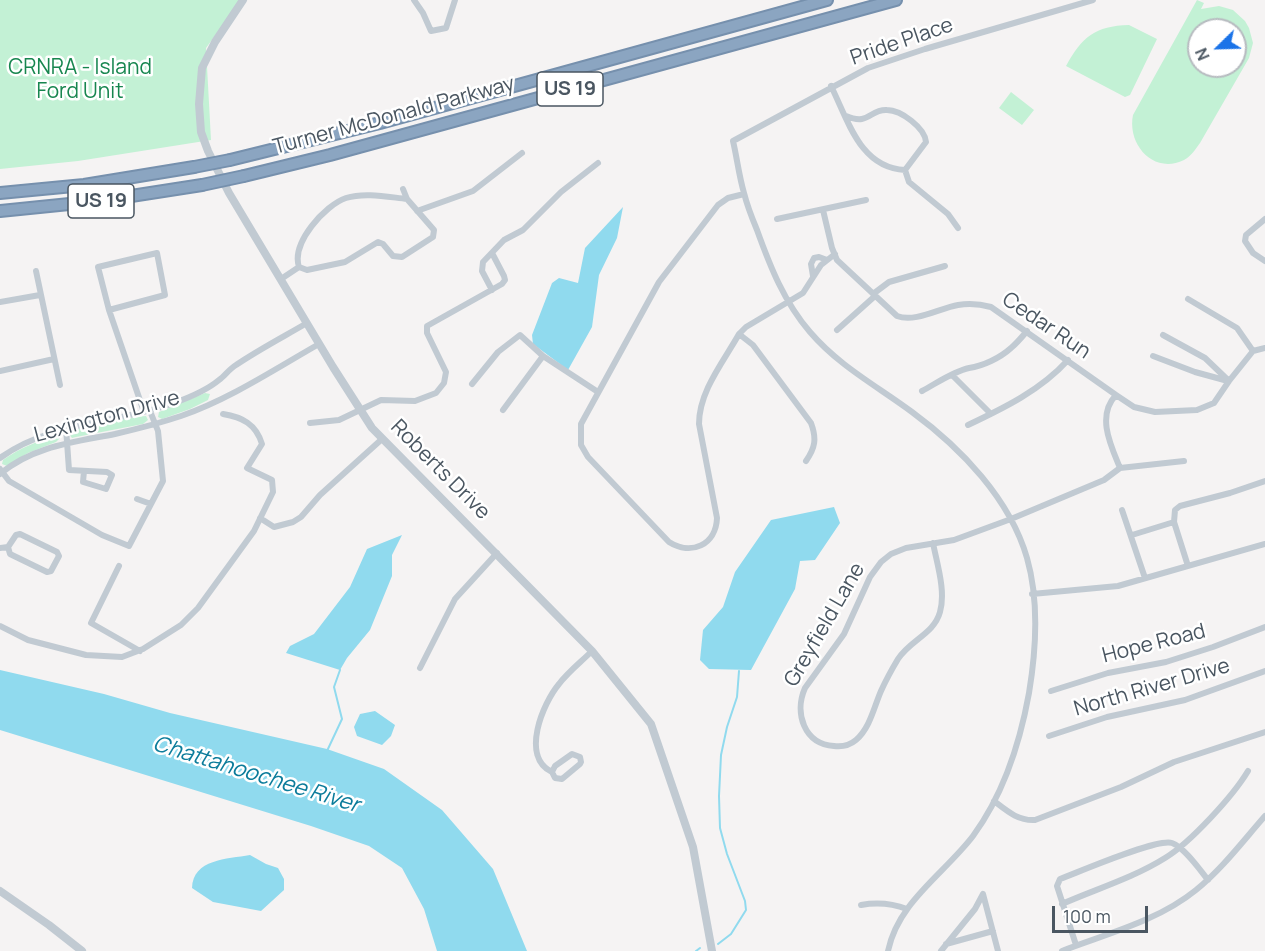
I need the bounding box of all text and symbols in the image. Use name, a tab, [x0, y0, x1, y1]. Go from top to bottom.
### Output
street label: Pride Place	[847, 13, 957, 71]
north arrow	[1187, 18, 1247, 78]
text: N	[1190, 45, 1215, 64]
park label: CRNRA - Island Ford Unit	[8, 55, 152, 105]
street label: Turner McDonald Parkway	[271, 72, 517, 160]
road number: US 19	[537, 72, 603, 106]
road number: US 19	[68, 184, 134, 218]
street label: Cedar Run	[997, 287, 1095, 365]
street label: Lexington Drive	[31, 385, 183, 449]
street label: Roberts Drive	[385, 415, 495, 525]
street label: Greyfield Lane	[779, 559, 871, 691]
street label: Hope Road	[1100, 619, 1208, 669]
street label: North River Drive	[1071, 654, 1233, 722]
water label: Chattahoochee River	[150, 731, 362, 819]
scale bar	[1055, 894, 1151, 932]
text: 100 m	[1063, 904, 1111, 928]

